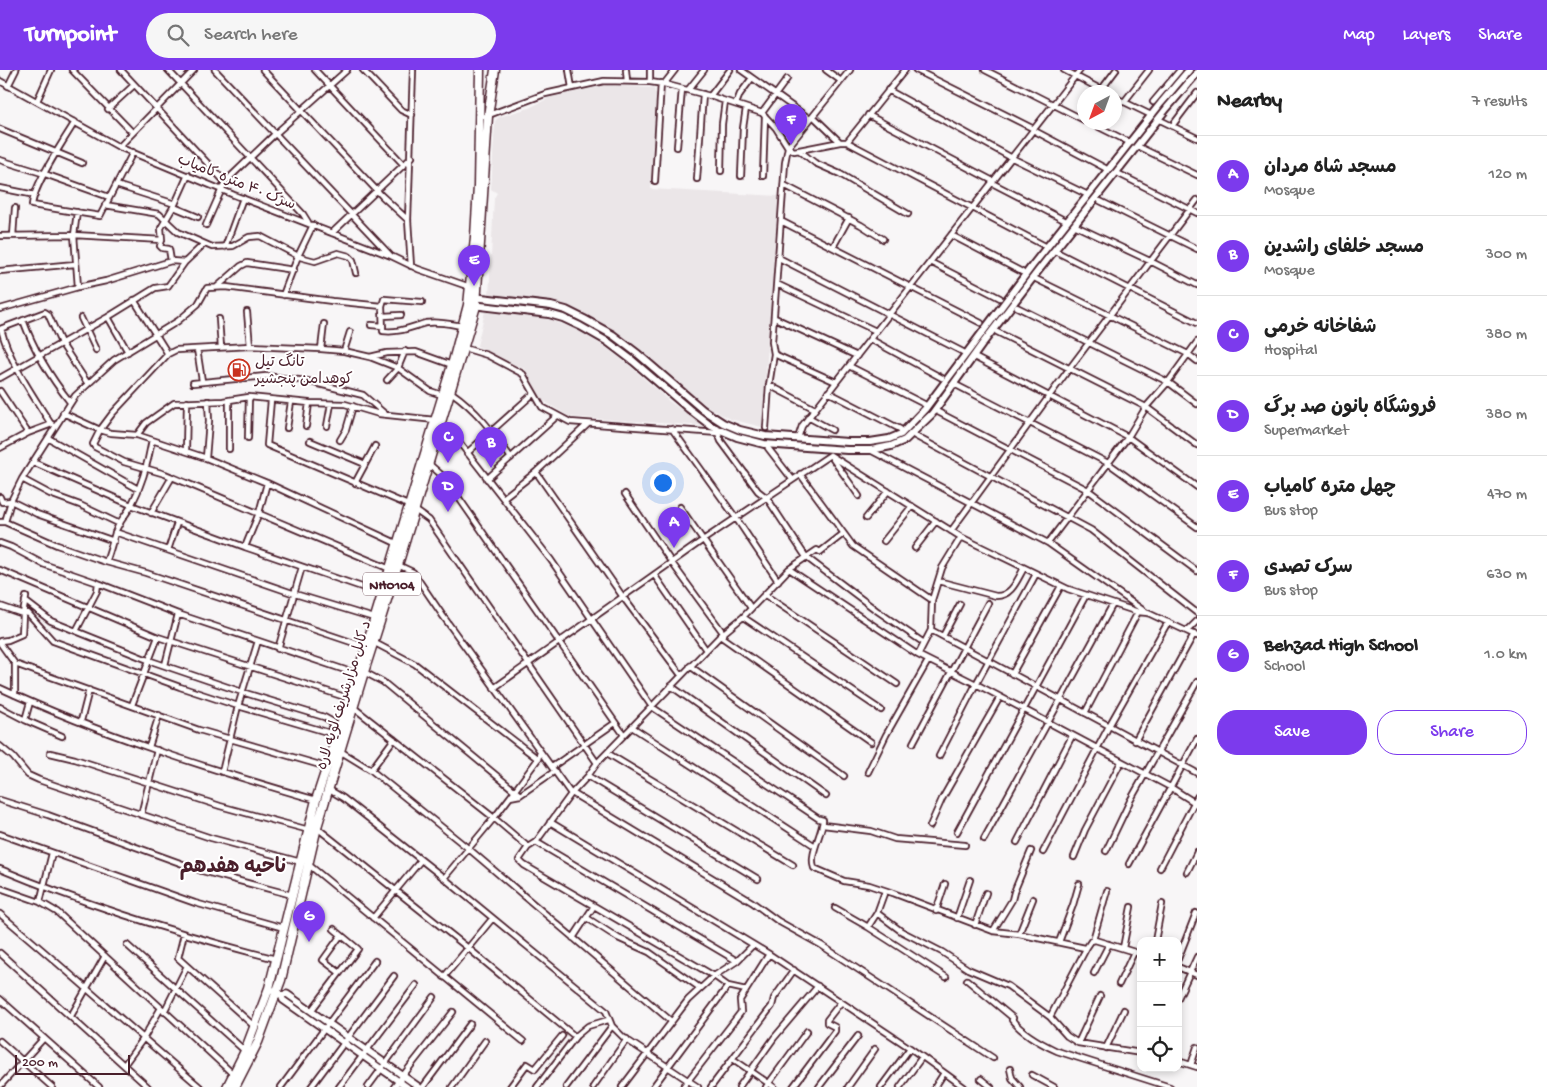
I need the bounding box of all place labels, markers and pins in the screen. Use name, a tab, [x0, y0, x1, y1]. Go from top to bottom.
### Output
pin: F	[775, 104, 807, 145]
pin: E	[458, 245, 490, 286]
place label: تانگ تیل کوهدامن پنجشیر	[253, 352, 353, 389]
fuel station icon: تانگ تیل کوهدامن پنجشیر	[227, 358, 251, 382]
pin: C	[432, 422, 464, 463]
pin: B	[475, 427, 507, 468]
pin: D	[432, 471, 464, 512]
pin: A	[658, 507, 690, 548]
pin: G	[293, 901, 325, 942]

